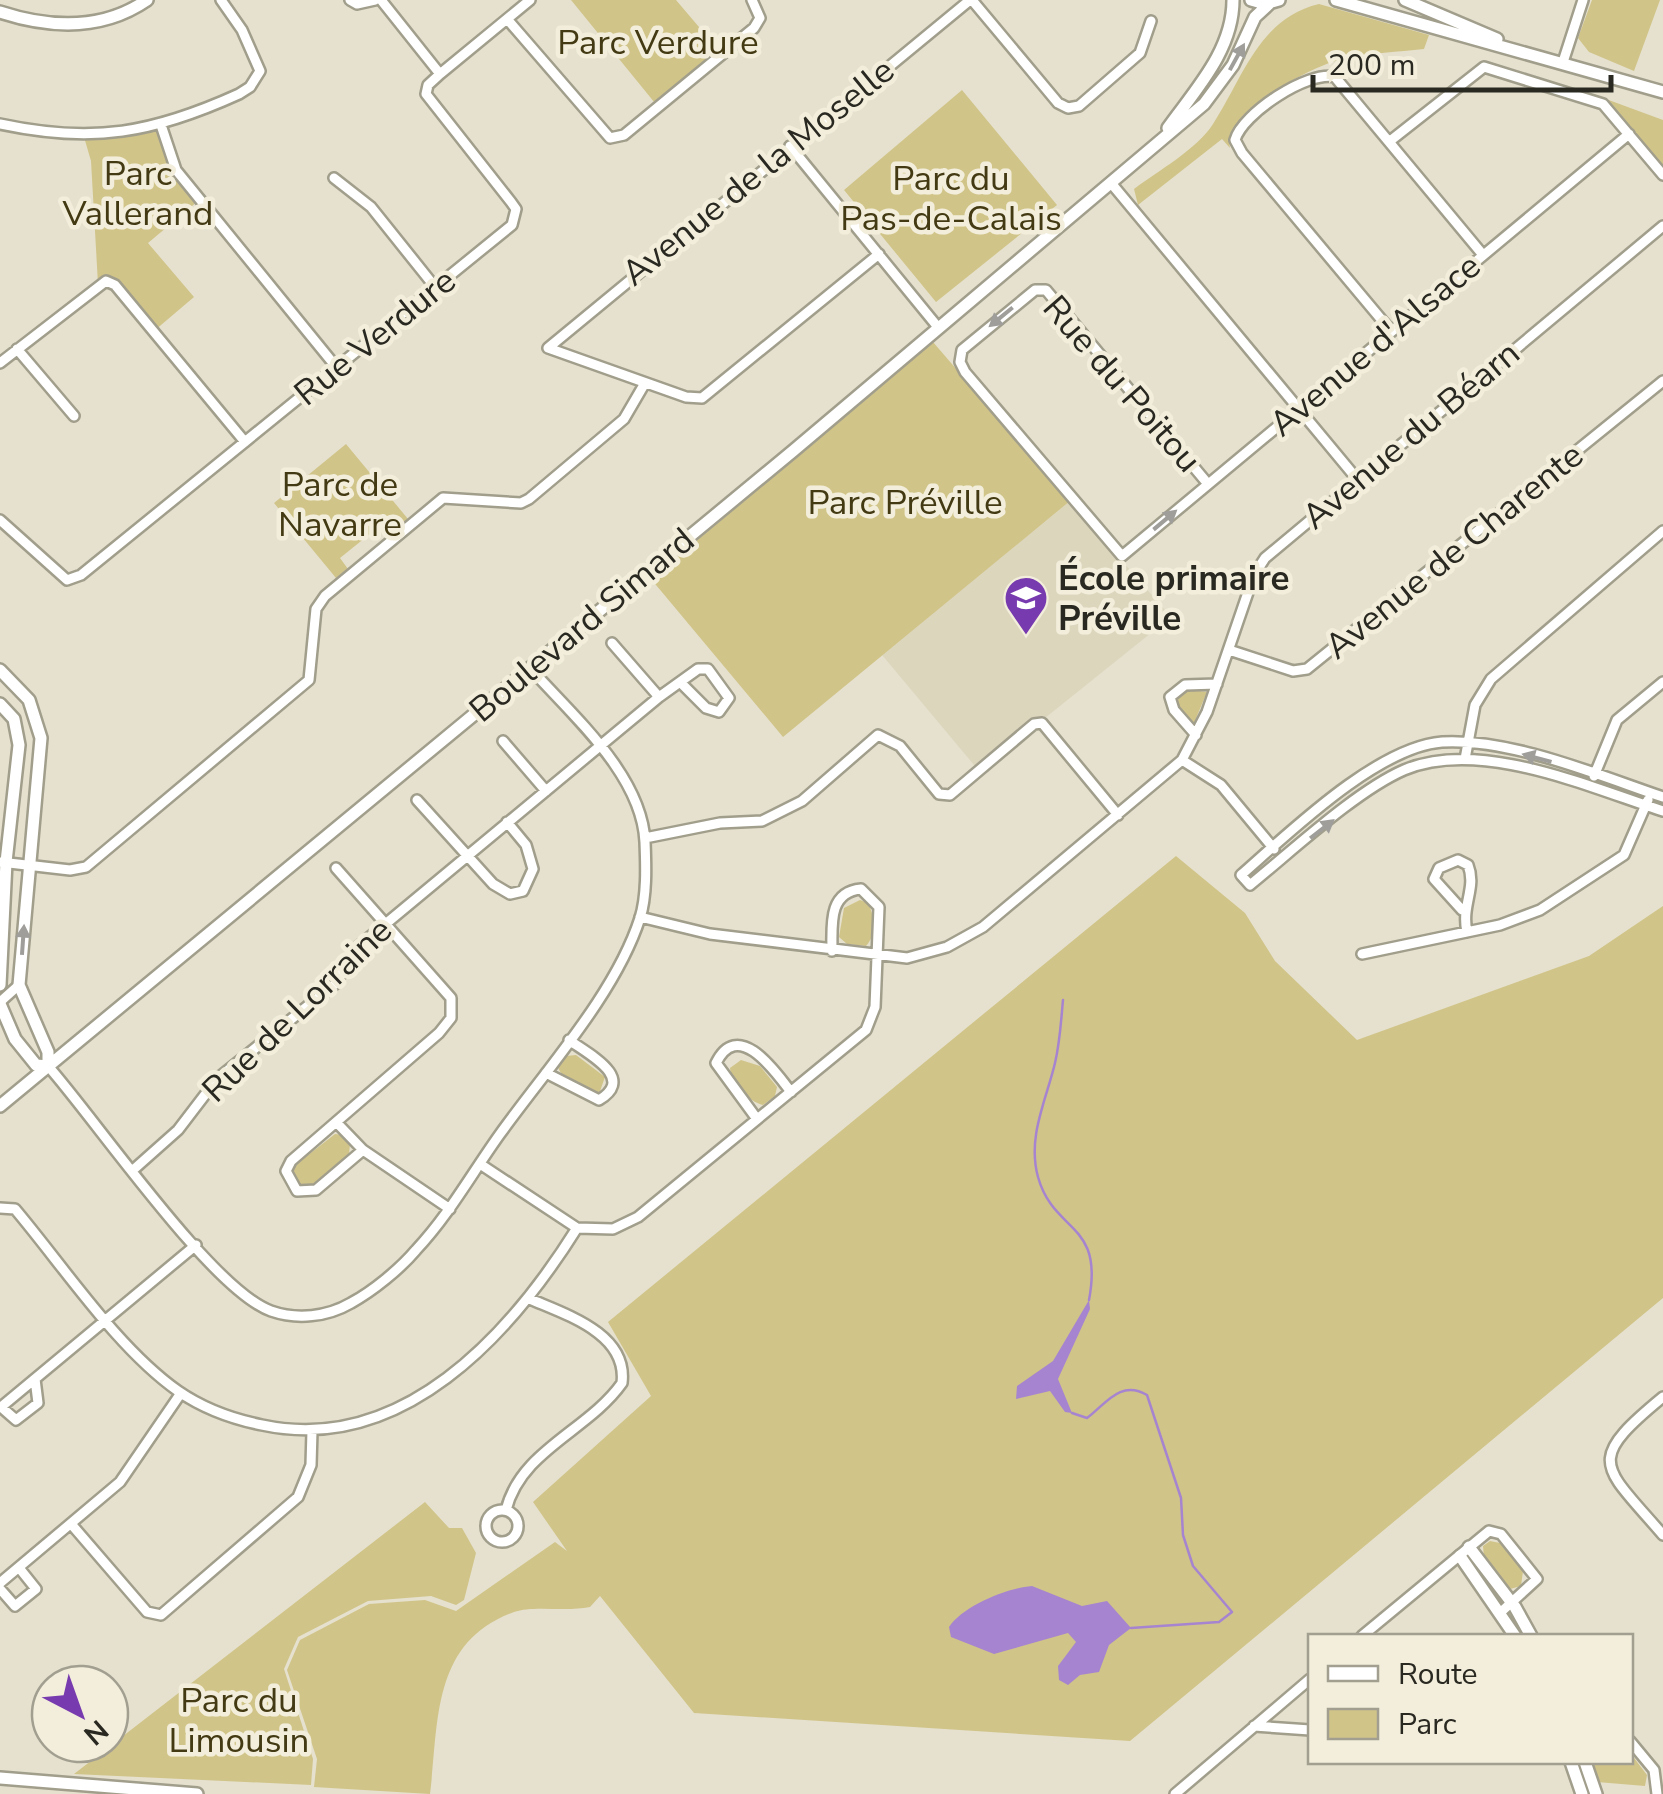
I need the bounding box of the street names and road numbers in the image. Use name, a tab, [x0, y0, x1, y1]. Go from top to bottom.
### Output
street label: Avenue de la Moselle	[612, 47, 904, 297]
street label: Avenue d'Alsace	[1260, 243, 1490, 447]
street label: Rue Verdure	[285, 257, 465, 417]
street label: Rue du Poitou	[1032, 286, 1212, 482]
street label: Avenue du Béarn	[1292, 330, 1530, 540]
street label: Avenue de Charente	[1315, 432, 1593, 670]
street label: Boulevard Simard	[460, 517, 704, 733]
street label: Rue de Lorraine	[192, 907, 402, 1113]

